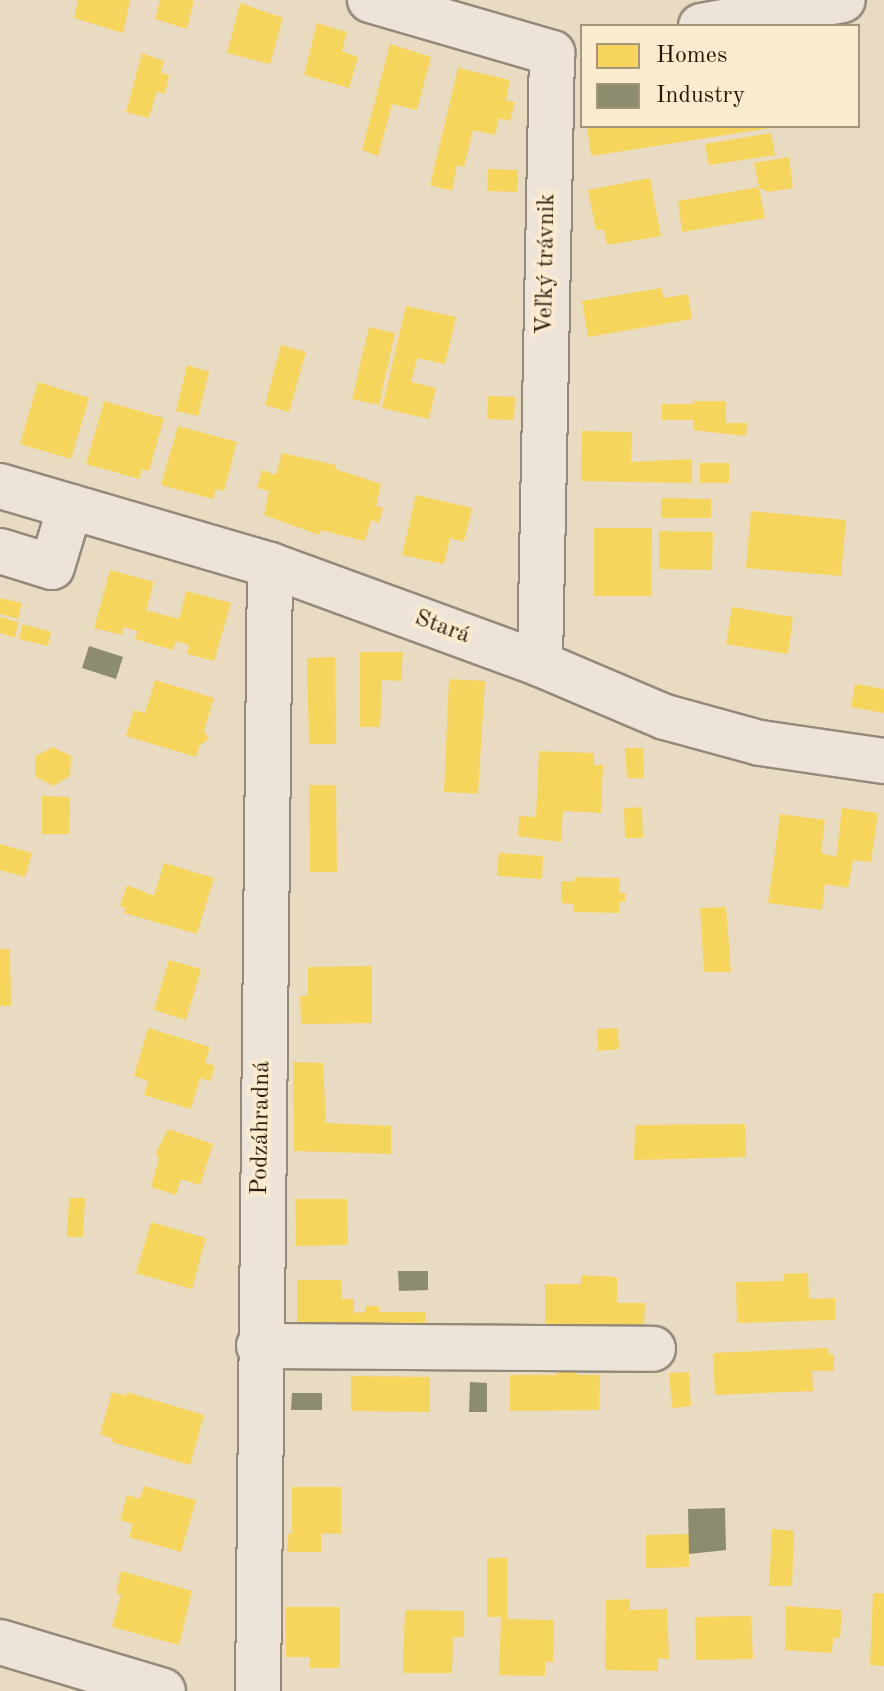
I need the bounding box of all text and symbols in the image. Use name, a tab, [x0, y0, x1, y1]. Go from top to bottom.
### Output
legend	[580, 24, 860, 128]
text: Homes	[656, 44, 727, 68]
text: Industry	[656, 84, 745, 108]
street label: Veľký trávnik	[531, 193, 563, 335]
street label: Stará	[410, 605, 474, 651]
street label: Podzáhradná	[246, 1061, 278, 1195]

